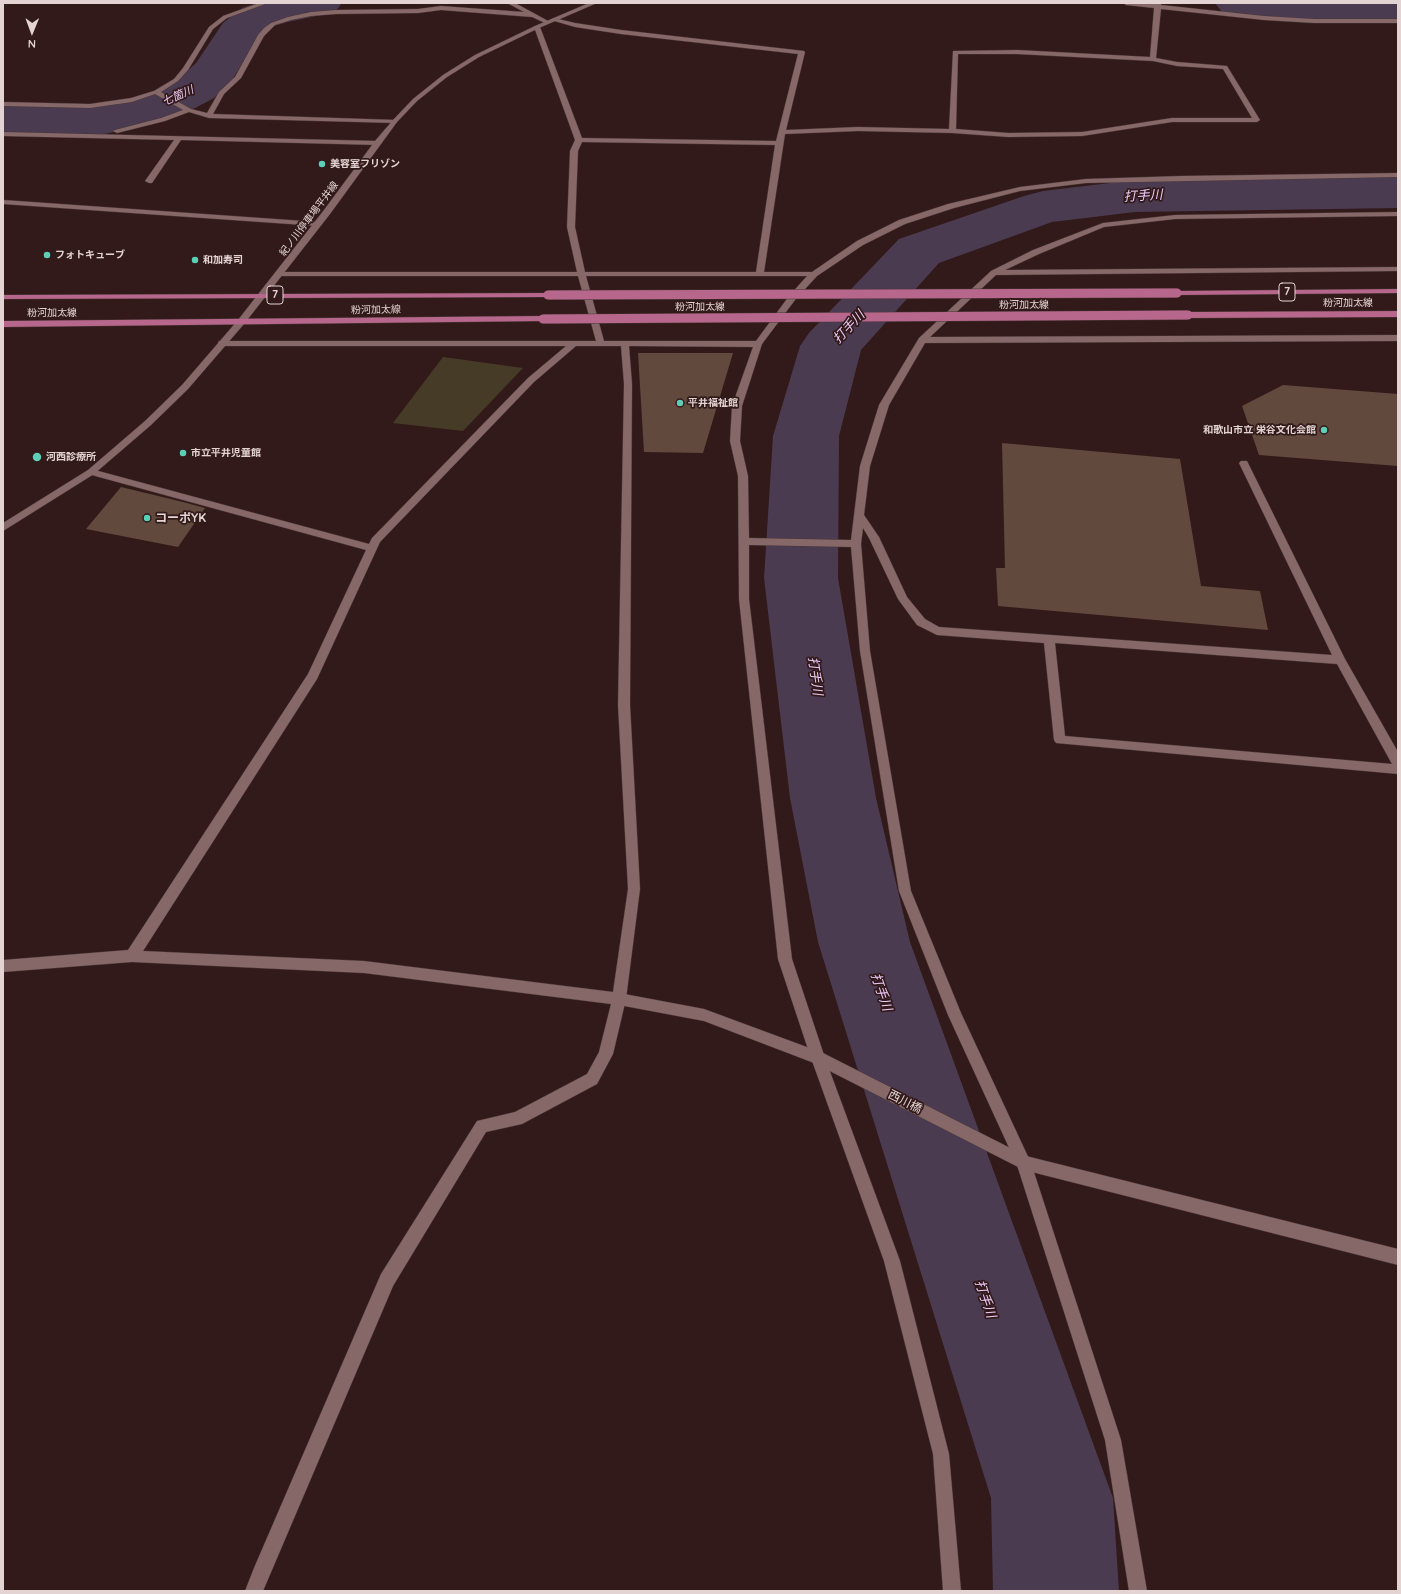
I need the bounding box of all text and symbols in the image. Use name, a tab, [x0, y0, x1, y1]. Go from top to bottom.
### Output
north arrow	[12, 12, 52, 52]
text: N	[28, 37, 36, 51]
water label: 七箇川	[160, 83, 196, 109]
place label: 美容室フリゾン	[330, 158, 400, 170]
marker: 美容室フリゾン	[317, 159, 327, 169]
street label: 紀ノ川停車場平井線	[277, 179, 341, 259]
water label: 打手川	[1123, 187, 1163, 205]
place label: フォトキューブ	[55, 249, 125, 261]
marker: フォトキューブ	[42, 250, 52, 260]
place label: 和加寿司	[203, 254, 243, 266]
marker: 和加寿司	[190, 255, 200, 265]
road number: 7	[1279, 283, 1295, 301]
road number: 7	[267, 286, 283, 304]
street label: 粉河加太線	[1323, 297, 1373, 309]
street label: 粉河加太線	[999, 299, 1049, 311]
street label: 粉河加太線	[675, 301, 725, 313]
street label: 粉河加太線	[351, 304, 401, 316]
street label: 粉河加太線	[27, 307, 77, 319]
water label: 打手川	[830, 307, 868, 347]
place label: 平井福祉館	[688, 397, 738, 409]
marker: 平井福祉館	[675, 398, 685, 408]
place label: 和歌山市立 栄谷文化会館	[1203, 424, 1316, 436]
marker: 和歌山市立 栄谷文化会館	[1319, 425, 1329, 435]
place label: 市立平井児童館	[191, 447, 261, 459]
marker: 市立平井児童館	[178, 448, 188, 458]
marker: 河西診療所	[31, 451, 43, 463]
place label: 河西診療所	[46, 451, 96, 463]
place label: コーポYK	[155, 511, 206, 525]
marker: コーポYK	[142, 513, 152, 523]
water label: 打手川	[805, 656, 825, 696]
water label: 打手川	[867, 971, 895, 1013]
street label: 西川橋	[886, 1087, 924, 1117]
water label: 打手川	[971, 1278, 999, 1320]

